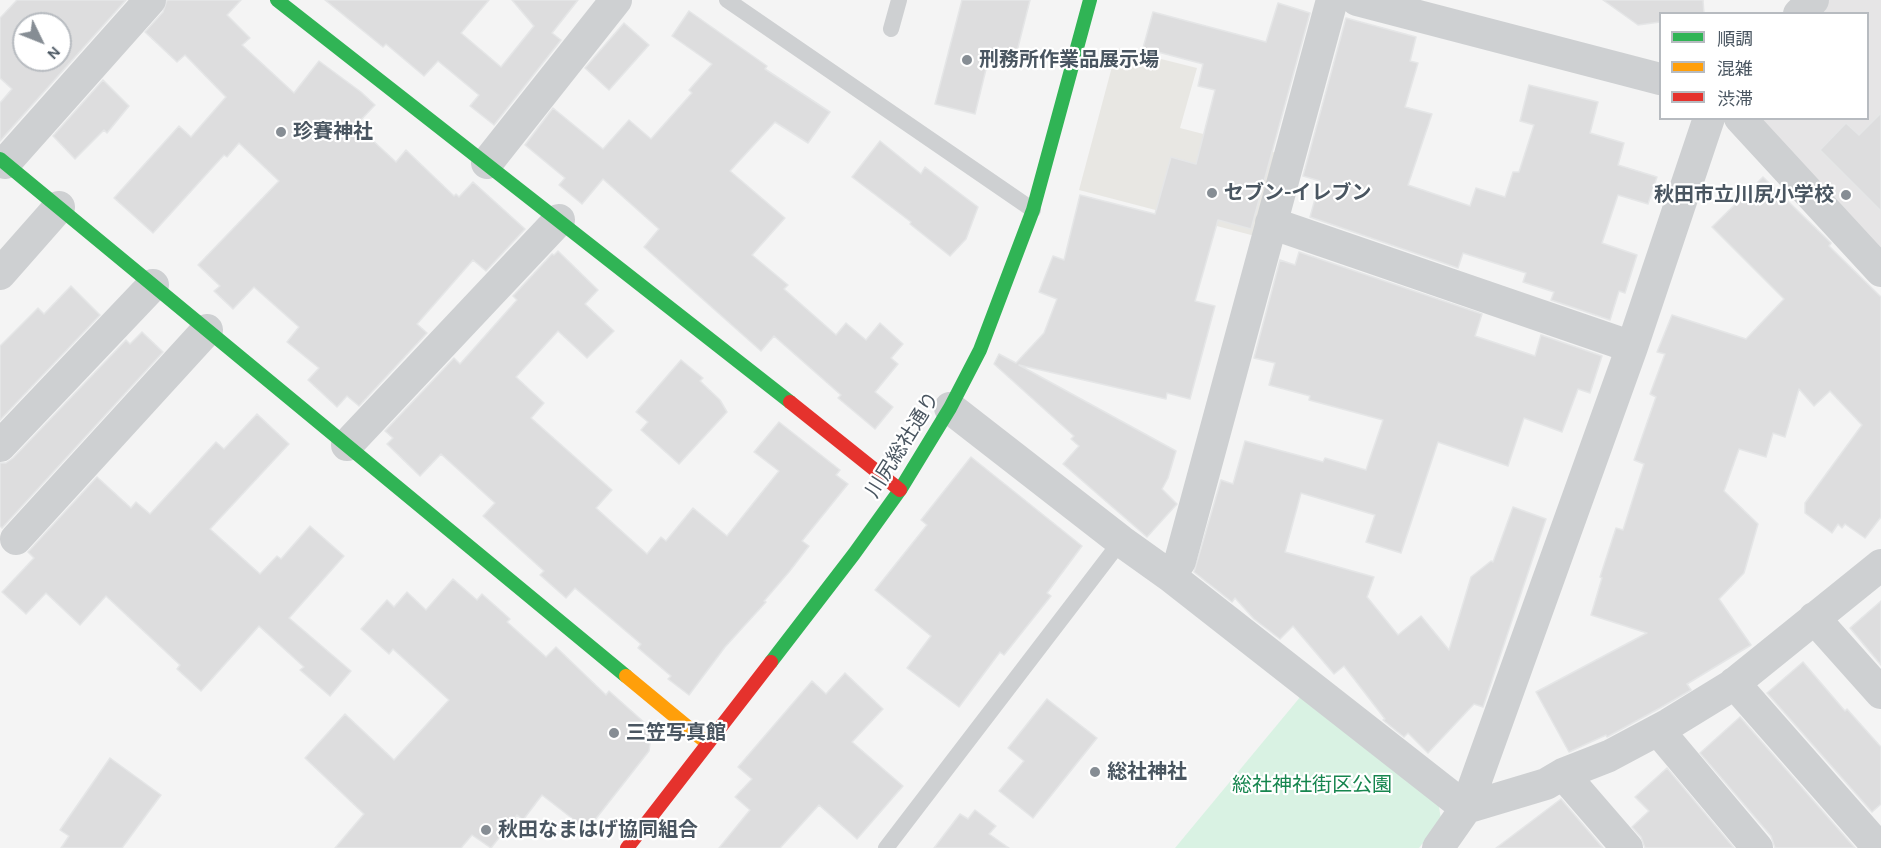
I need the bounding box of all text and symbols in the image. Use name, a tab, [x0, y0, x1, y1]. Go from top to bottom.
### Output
north arrow	[12, 12, 72, 72]
legend	[1659, 12, 1869, 120]
text: 順調	[1717, 28, 1753, 50]
text: N	[43, 43, 65, 64]
place label: 刑務所作業品展示場	[979, 48, 1159, 72]
marker: 刑務所作業品展示場	[960, 53, 974, 67]
text: 混雑	[1717, 58, 1753, 80]
text: 渋滞	[1717, 88, 1753, 110]
place label: 珍賽神社	[293, 120, 373, 144]
marker: 珍賽神社	[274, 125, 288, 139]
place label: セブン-イレブン	[1224, 181, 1371, 205]
place label: 秋田市立川尻小学校	[1654, 183, 1834, 207]
marker: セブン-イレブン	[1205, 186, 1219, 200]
marker: 秋田市立川尻小学校	[1839, 188, 1853, 202]
street label: 川尻総社通り	[861, 388, 945, 502]
place label: 三笠写真館	[626, 721, 726, 745]
marker: 三笠写真館	[607, 726, 621, 740]
place label: 総社神社	[1107, 760, 1187, 784]
marker: 総社神社	[1088, 765, 1102, 779]
park label: 総社神社街区公園	[1232, 773, 1392, 797]
place label: 秋田なまはげ協同組合	[498, 818, 698, 842]
marker: 秋田なまはげ協同組合	[479, 823, 493, 837]

